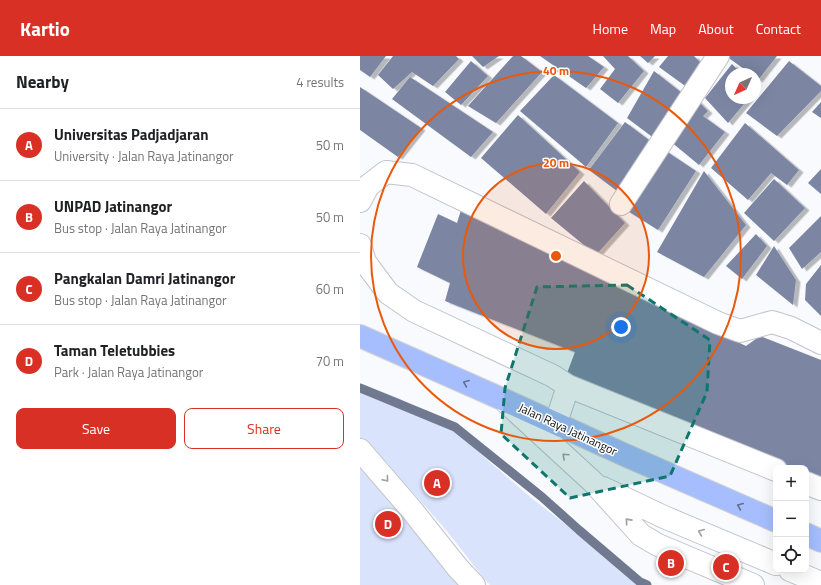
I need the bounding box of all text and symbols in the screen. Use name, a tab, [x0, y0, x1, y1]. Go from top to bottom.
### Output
text: Kartio	[20, 14, 70, 43]
text: Home	[593, 18, 628, 39]
text: Map	[650, 18, 676, 39]
text: About	[698, 18, 734, 39]
text: Contact	[756, 18, 801, 39]
text: 40 m	[543, 61, 569, 80]
north arrow	[725, 68, 761, 104]
text: Nearby	[16, 69, 69, 95]
text: 4 results	[296, 72, 344, 92]
text: Universitas Padjadjaran	[54, 123, 209, 146]
text: A	[25, 135, 33, 155]
text: 50 m	[316, 135, 344, 155]
text: University · Jalan Raya Jatinangor	[54, 146, 234, 166]
text: 20 m	[543, 153, 569, 172]
text: UNPAD Jatinangor	[54, 195, 172, 218]
text: B	[25, 207, 33, 227]
text: 50 m	[316, 207, 344, 227]
text: Bus stop · Jalan Raya Jatinangor	[54, 218, 227, 238]
centre of rings	[549, 249, 563, 263]
text: Pangkalan Damri Jatinangor	[54, 267, 235, 290]
text: C	[25, 279, 33, 299]
text: 60 m	[316, 279, 344, 299]
text: Bus stop · Jalan Raya Jatinangor	[54, 290, 227, 310]
your location	[611, 317, 631, 337]
text: Taman Teletubbies	[54, 339, 175, 362]
text: D	[25, 351, 33, 371]
text: 70 m	[316, 351, 344, 371]
text: Park · Jalan Raya Jatinangor	[54, 362, 203, 382]
one-way arrow	[463, 380, 471, 388]
street label: Jalan Raya Jatinangor	[516, 398, 620, 460]
button: Save	[16, 408, 176, 449]
button: Share	[184, 408, 344, 449]
one-way arrow	[562, 453, 570, 461]
map controls	[773, 465, 809, 573]
button: +	[773, 465, 809, 501]
pin: A	[424, 468, 450, 498]
one-way arrow	[381, 475, 388, 482]
button: −	[773, 501, 809, 537]
one-way arrow	[737, 503, 745, 511]
pin: D	[375, 509, 401, 539]
one-way arrow	[625, 518, 632, 525]
one-way arrow	[698, 529, 705, 537]
button: locate	[773, 537, 809, 573]
pin: B	[658, 548, 684, 578]
pin: C	[713, 552, 739, 582]

